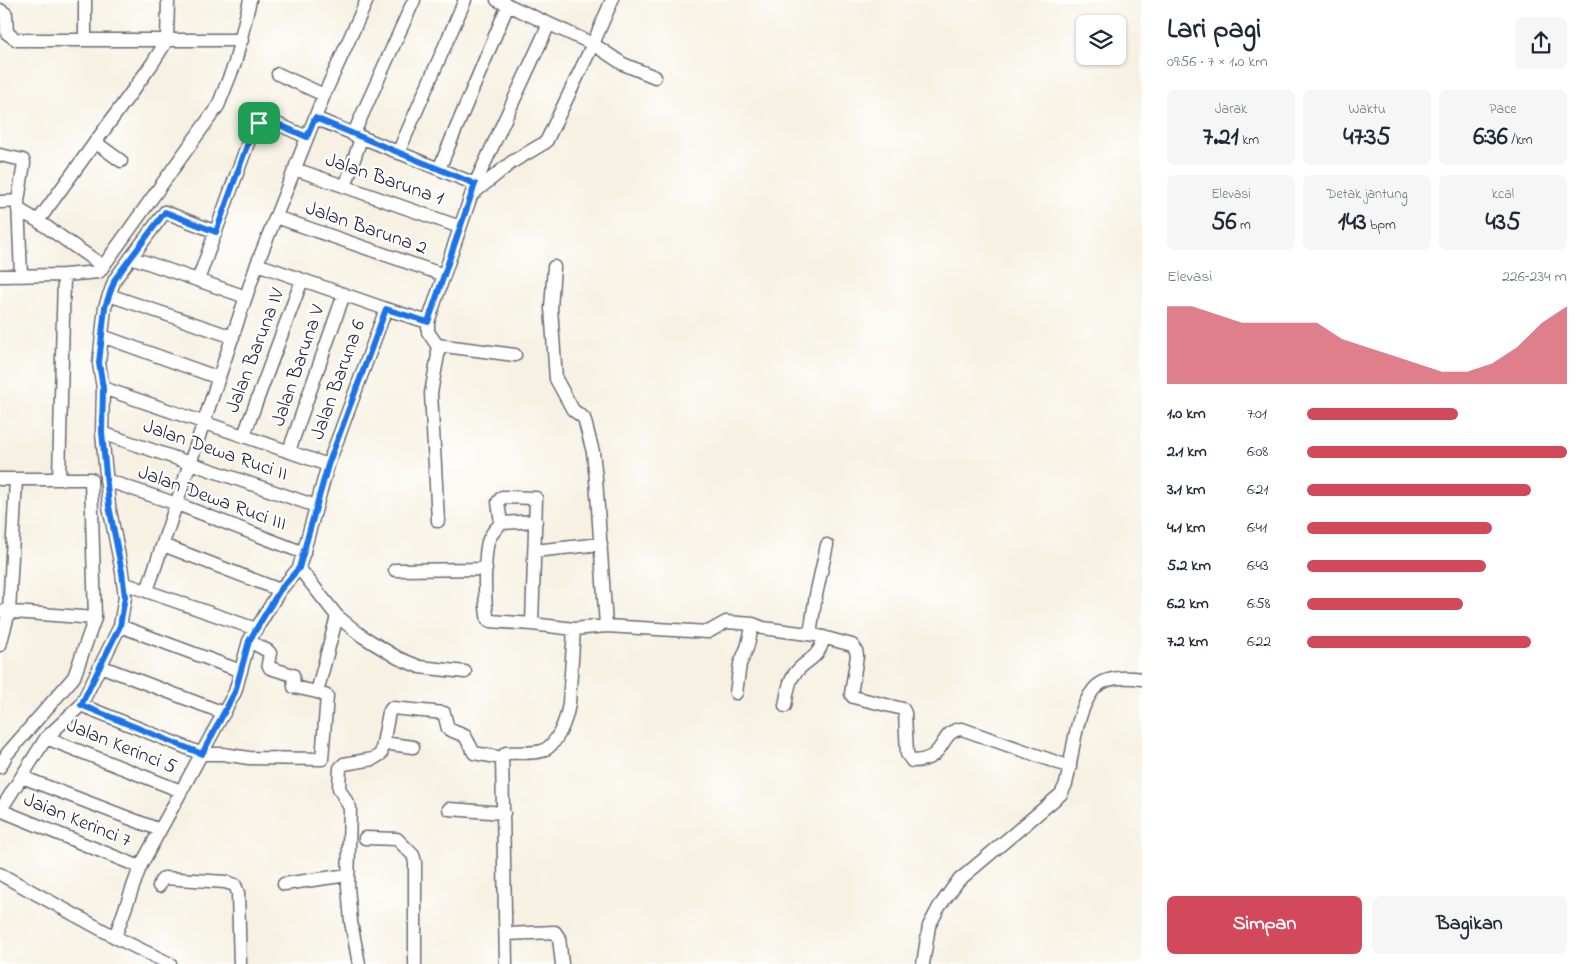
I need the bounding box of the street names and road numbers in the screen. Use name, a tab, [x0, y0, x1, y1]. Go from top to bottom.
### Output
street label: Jalan Baruna 1	[321, 146, 447, 214]
street label: Jalan Baruna 2	[301, 195, 431, 263]
street label: Jalan Baruna IV	[219, 284, 293, 417]
street label: Jalan Baruna V	[265, 301, 333, 431]
street label: Jalan Baruna 6	[304, 316, 374, 444]
street label: Jalan Dewa Ruci II	[139, 413, 291, 489]
street label: Jalan Dewa Ruci III	[134, 459, 290, 539]
street label: Jalan Kerinci 5	[61, 712, 181, 782]
street label: Jaian Kerinci 7	[19, 786, 135, 856]

